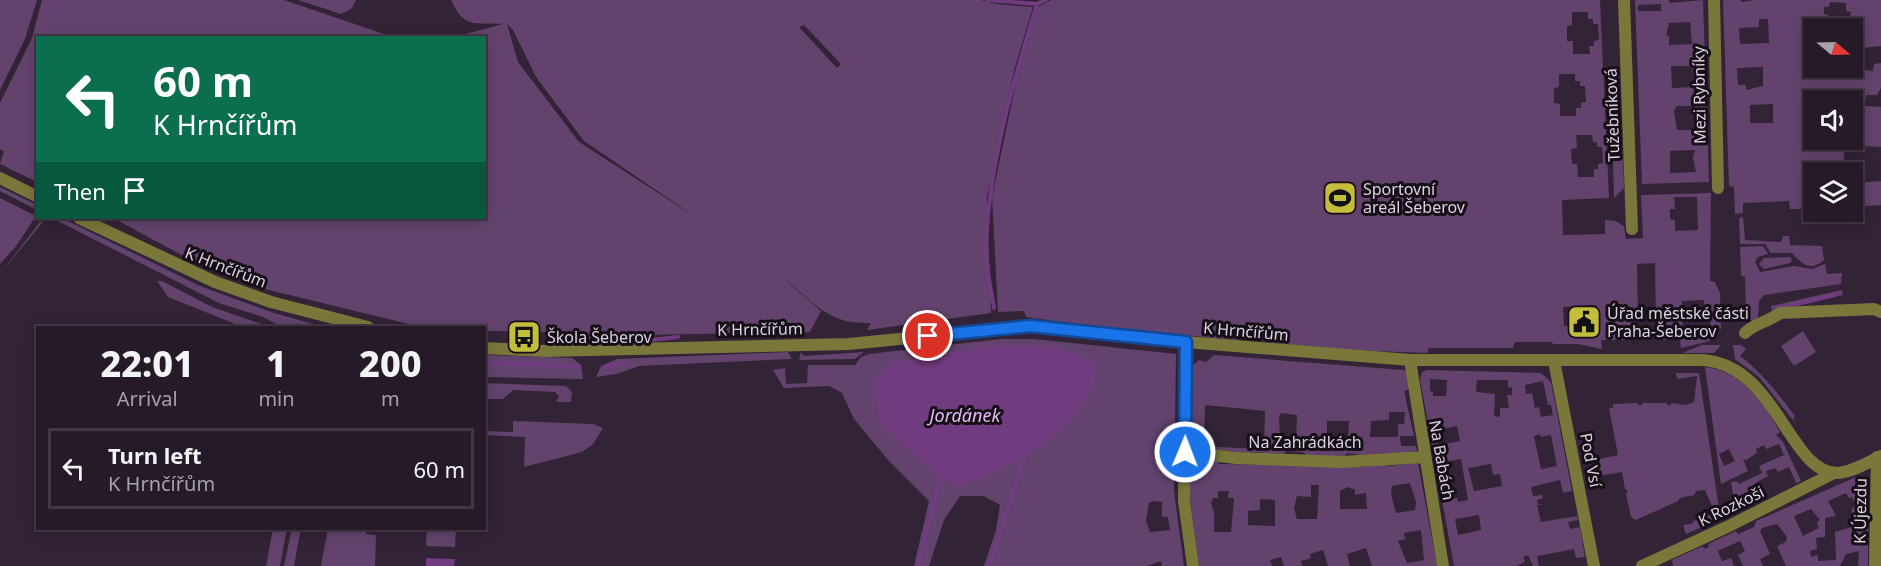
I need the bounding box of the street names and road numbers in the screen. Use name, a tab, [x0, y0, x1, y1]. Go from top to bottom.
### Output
street label: Mezi Rybníky	[1687, 45, 1711, 144]
street label: Tužebníková	[1599, 68, 1625, 162]
street label: K Hrnčířům	[182, 241, 270, 293]
street label: K Hrnčířům	[1202, 316, 1290, 346]
street label: K Hrnčířům	[717, 317, 803, 341]
street label: Na Babách	[1424, 418, 1460, 502]
street label: Na Zahrádkách	[1248, 431, 1362, 453]
street label: Pod Vsí	[1575, 431, 1607, 490]
street label: K Újezdu	[1848, 478, 1872, 544]
street label: K Rozkoši	[1694, 481, 1768, 531]

